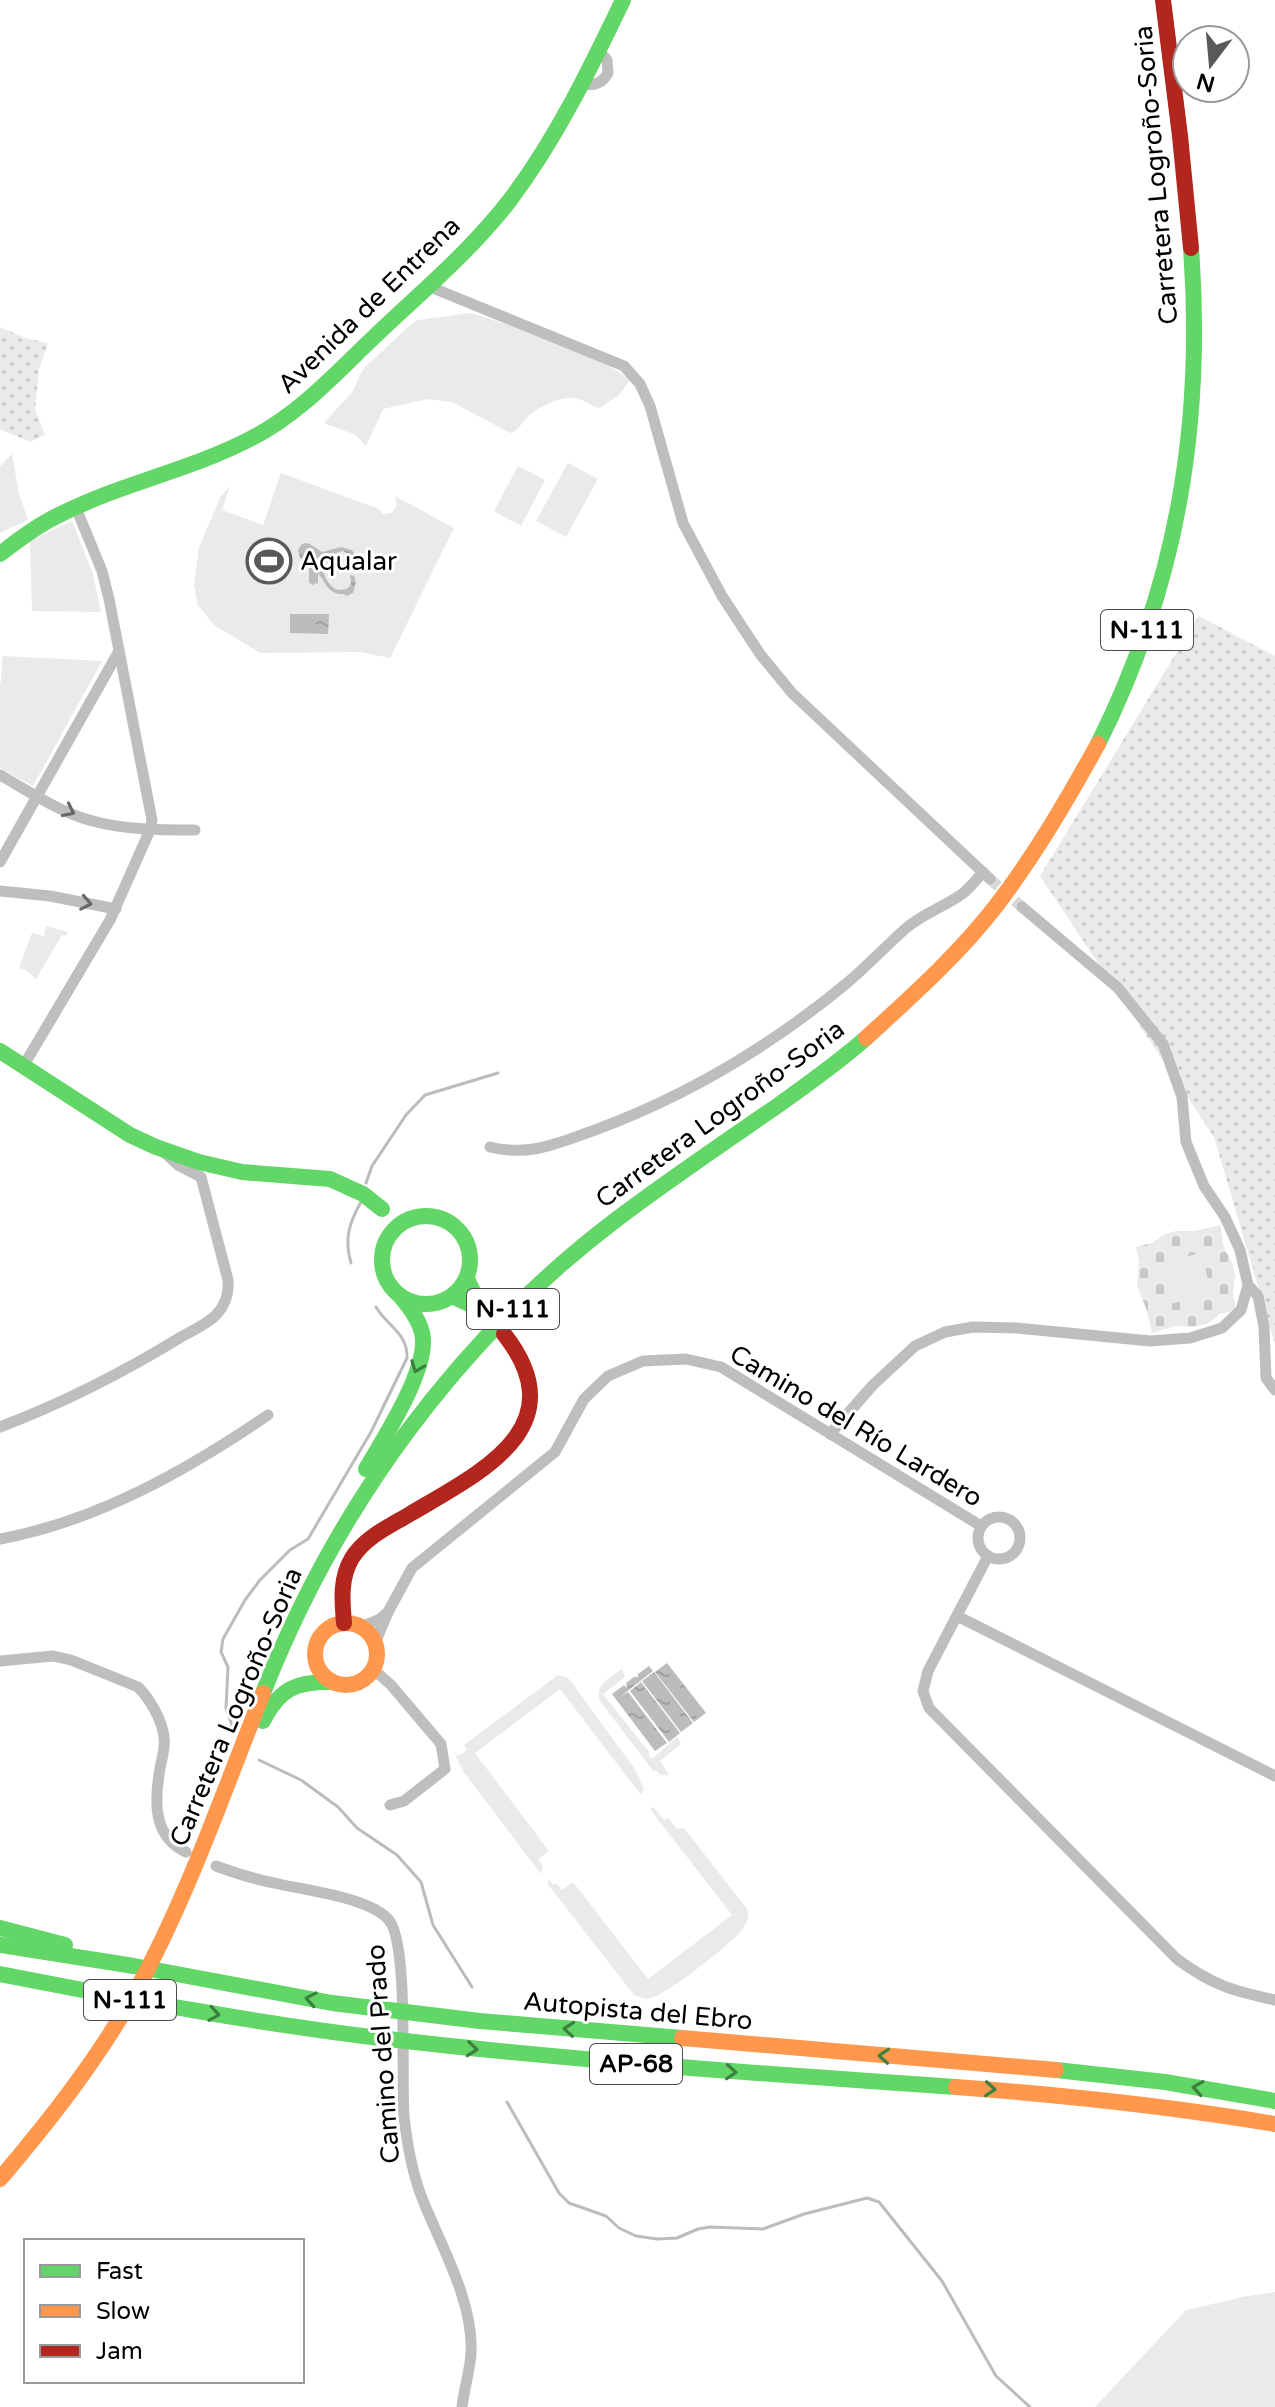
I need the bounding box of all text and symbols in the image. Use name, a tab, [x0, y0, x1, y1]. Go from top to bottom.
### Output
street label: Carretera Logroño-Soria	[1127, 24, 1185, 326]
north arrow	[1171, 24, 1251, 104]
text: N	[1194, 67, 1218, 97]
street label: Avenida de Entrena	[271, 210, 467, 400]
sports icon: Aqualar	[245, 537, 293, 585]
place label: Aqualar	[300, 546, 397, 577]
road number: N-111	[1101, 610, 1193, 650]
one-way arrow	[60, 801, 75, 817]
one-way arrow	[78, 894, 92, 911]
street label: Carretera Logroño-Soria	[590, 1013, 850, 1215]
road number: N-111	[467, 1289, 559, 1329]
street label: Camino del Río Lardero	[724, 1338, 988, 1514]
one-way arrow	[410, 1359, 427, 1373]
street label: Carretera Logroño-Soria	[163, 1563, 309, 1851]
street label: Camino del Prado	[360, 1943, 406, 2165]
road number: N-111	[84, 1980, 176, 2020]
street label: Autopista del Ebro	[522, 1986, 754, 2036]
one-way arrow	[304, 1991, 318, 2008]
one-way arrow	[207, 2005, 221, 2022]
one-way arrow	[562, 2021, 575, 2038]
one-way arrow	[466, 2040, 479, 2057]
road number: AP-68	[590, 2044, 682, 2084]
one-way arrow	[877, 2047, 890, 2064]
one-way arrow	[725, 2063, 738, 2080]
one-way arrow	[984, 2080, 997, 2097]
one-way arrow	[1191, 2080, 1205, 2097]
legend	[24, 2239, 304, 2383]
text: Fast	[96, 2257, 143, 2286]
text: Slow	[96, 2297, 150, 2326]
text: Jam	[96, 2337, 143, 2366]

